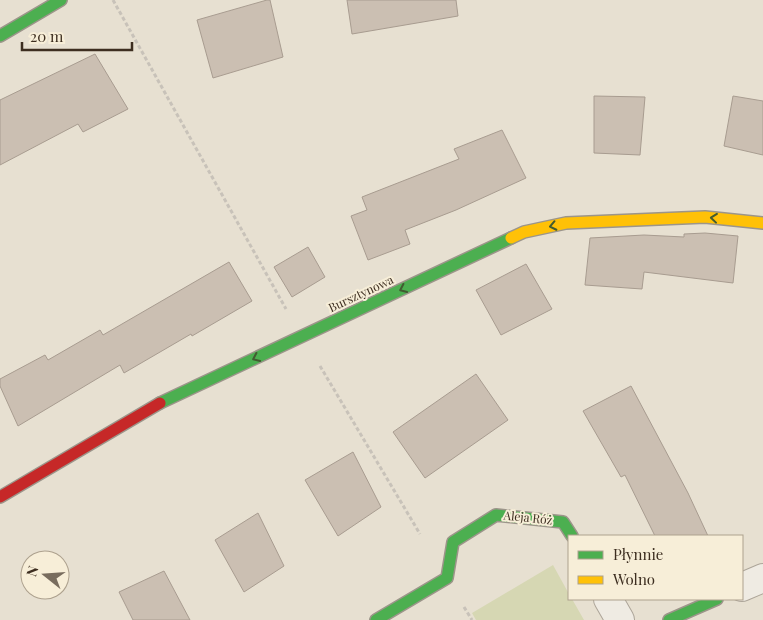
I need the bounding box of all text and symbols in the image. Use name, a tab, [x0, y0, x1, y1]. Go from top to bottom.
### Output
scale bar	[22, 20, 132, 52]
text: 20 m	[30, 26, 64, 46]
one-way arrow	[710, 213, 718, 224]
one-way arrow	[548, 220, 557, 231]
street label: Bursztynowa	[325, 271, 396, 315]
one-way arrow	[399, 283, 408, 293]
one-way arrow	[252, 352, 261, 363]
street label: Aleja Róż	[502, 506, 554, 528]
legend	[568, 535, 743, 600]
text: Płynnie	[613, 544, 663, 564]
north arrow	[20, 550, 70, 600]
text: N	[22, 563, 43, 579]
text: Wolno	[612, 569, 655, 589]

